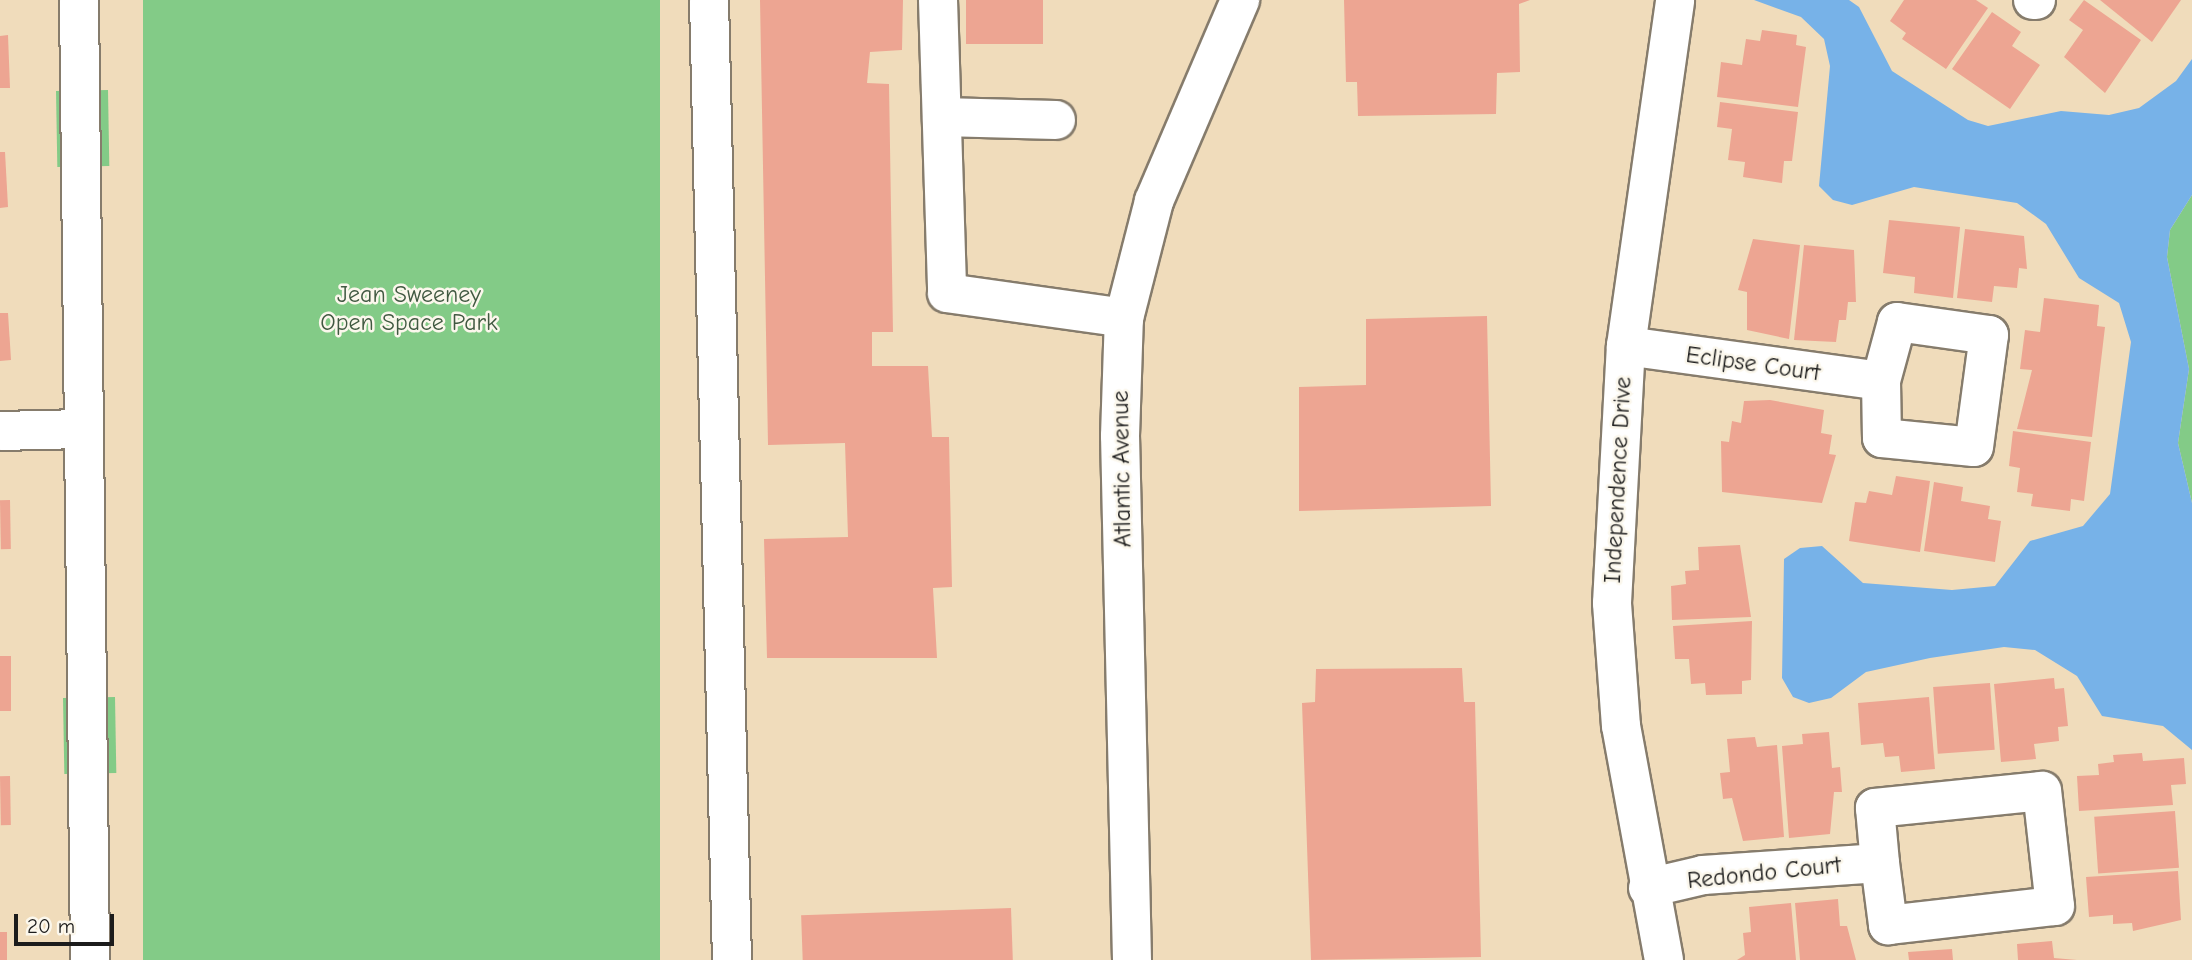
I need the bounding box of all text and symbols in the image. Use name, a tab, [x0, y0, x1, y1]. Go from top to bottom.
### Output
park label: Jean Sweeney Open Space Park	[320, 281, 498, 337]
street label: Eclipse Court	[1684, 340, 1822, 388]
street label: Independence Drive	[1598, 376, 1638, 584]
street label: Atlantic Avenue	[1106, 390, 1138, 548]
street label: Redondo Court	[1686, 851, 1842, 895]
scale bar	[18, 900, 117, 944]
text: 20 m	[27, 914, 75, 938]

